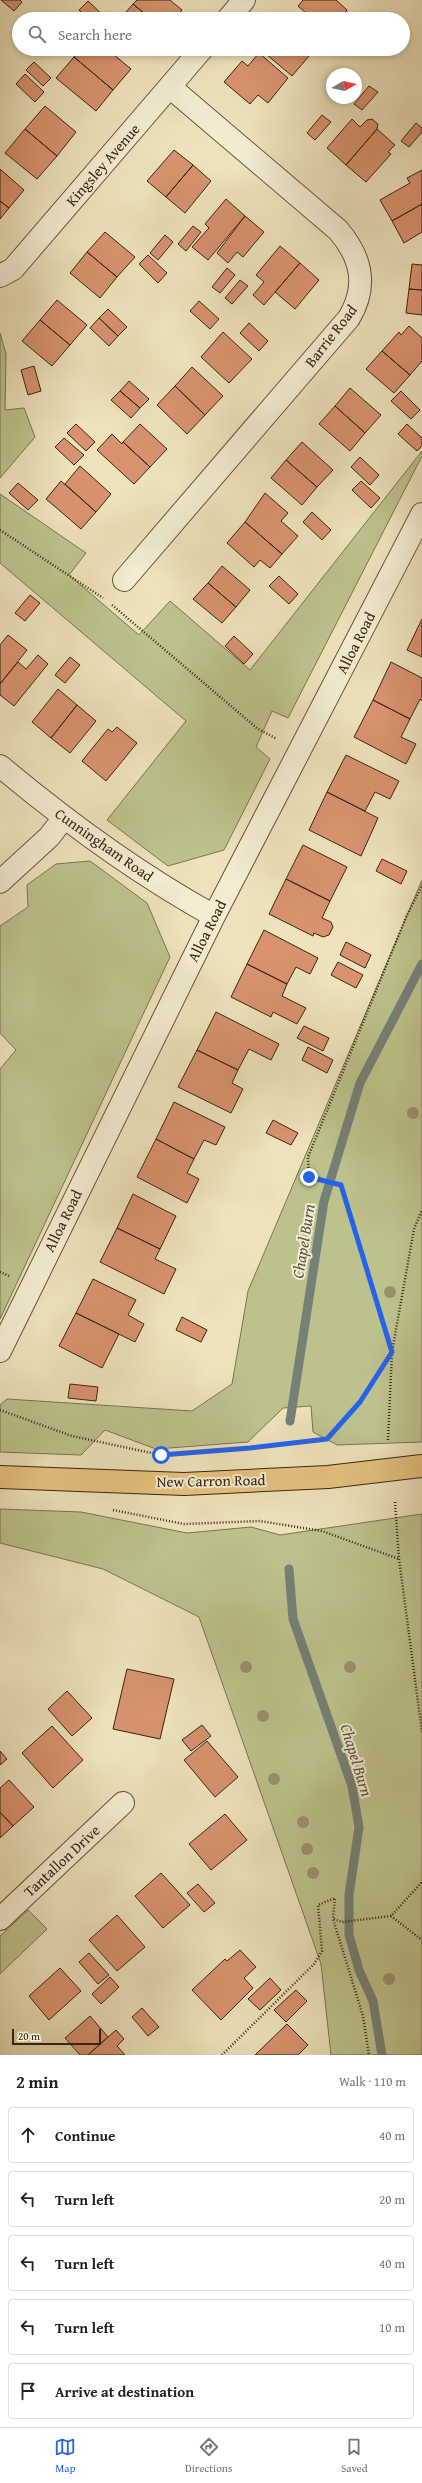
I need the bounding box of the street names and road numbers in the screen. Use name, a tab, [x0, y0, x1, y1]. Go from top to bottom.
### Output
street label: Kingsley Avenue	[61, 119, 144, 210]
street label: Barrie Road	[300, 300, 362, 371]
street label: Alloa Road	[331, 608, 380, 677]
street label: Cunningham Road	[51, 803, 158, 886]
street label: Alloa Road	[182, 896, 231, 965]
street label: Alloa Road	[38, 1186, 87, 1255]
street label: New Carron Road	[156, 1469, 266, 1492]
street label: Tantallon Drive	[19, 1820, 104, 1901]

